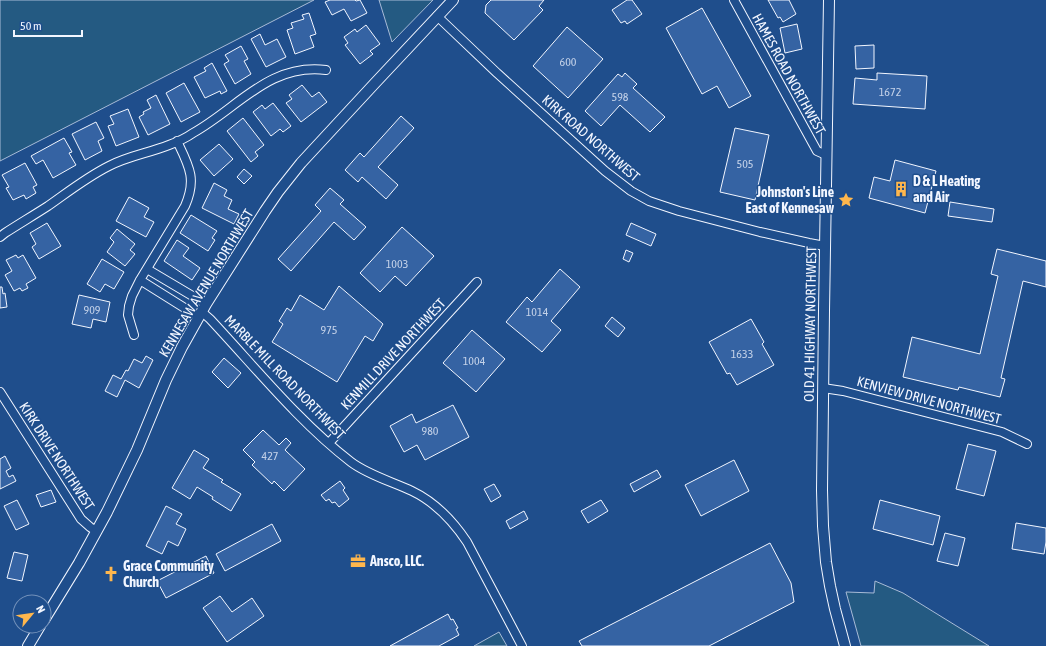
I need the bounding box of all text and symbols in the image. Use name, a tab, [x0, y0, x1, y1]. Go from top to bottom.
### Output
street label: HAMES ROAD NORTHWEST	[749, 11, 829, 137]
scale bar	[14, 12, 82, 38]
text: 50 m	[20, 19, 42, 33]
house number: 600	[560, 55, 577, 69]
house number: 1672	[879, 85, 901, 99]
house number: 598	[612, 90, 629, 104]
street label: KIRK ROAD NORTHWEST	[539, 91, 643, 185]
house number: 505	[737, 157, 753, 171]
place label: D & L Heating and Air	[913, 173, 981, 205]
building icon: D & L Heating and Air	[892, 180, 910, 198]
place label: Johnston's Line East of Kennesaw	[746, 184, 835, 216]
place icon: Johnston's Line East of Kennesaw	[837, 191, 855, 209]
street label: KENNESAW AVENUE NORTHWEST	[155, 206, 257, 360]
street label: OLD 41 HIGHWAY NORTHWEST	[801, 246, 819, 402]
house number: 1003	[386, 257, 408, 271]
street label: KENMILL DRIVE NORTHWEST	[337, 295, 449, 413]
house number: 909	[84, 303, 101, 317]
house number: 1014	[526, 305, 549, 319]
street label: MARBLE MILL ROAD NORTHWEST	[221, 312, 349, 442]
house number: 975	[321, 323, 337, 337]
house number: 1633	[731, 347, 753, 361]
house number: 1004	[463, 354, 486, 368]
street label: KENVIEW DRIVE NORTHWEST	[855, 373, 1003, 427]
street label: KIRK DRIVE NORTHWEST	[16, 399, 98, 513]
house number: 980	[422, 424, 439, 438]
house number: 427	[262, 449, 279, 463]
office icon: Ansco, LLC.	[349, 552, 367, 570]
place label: Ansco, LLC.	[369, 553, 425, 569]
place label: Grace Community Church	[123, 558, 214, 590]
church icon: Grace Community Church	[102, 565, 120, 583]
north arrow	[12, 594, 52, 634]
text: N	[34, 603, 48, 615]

